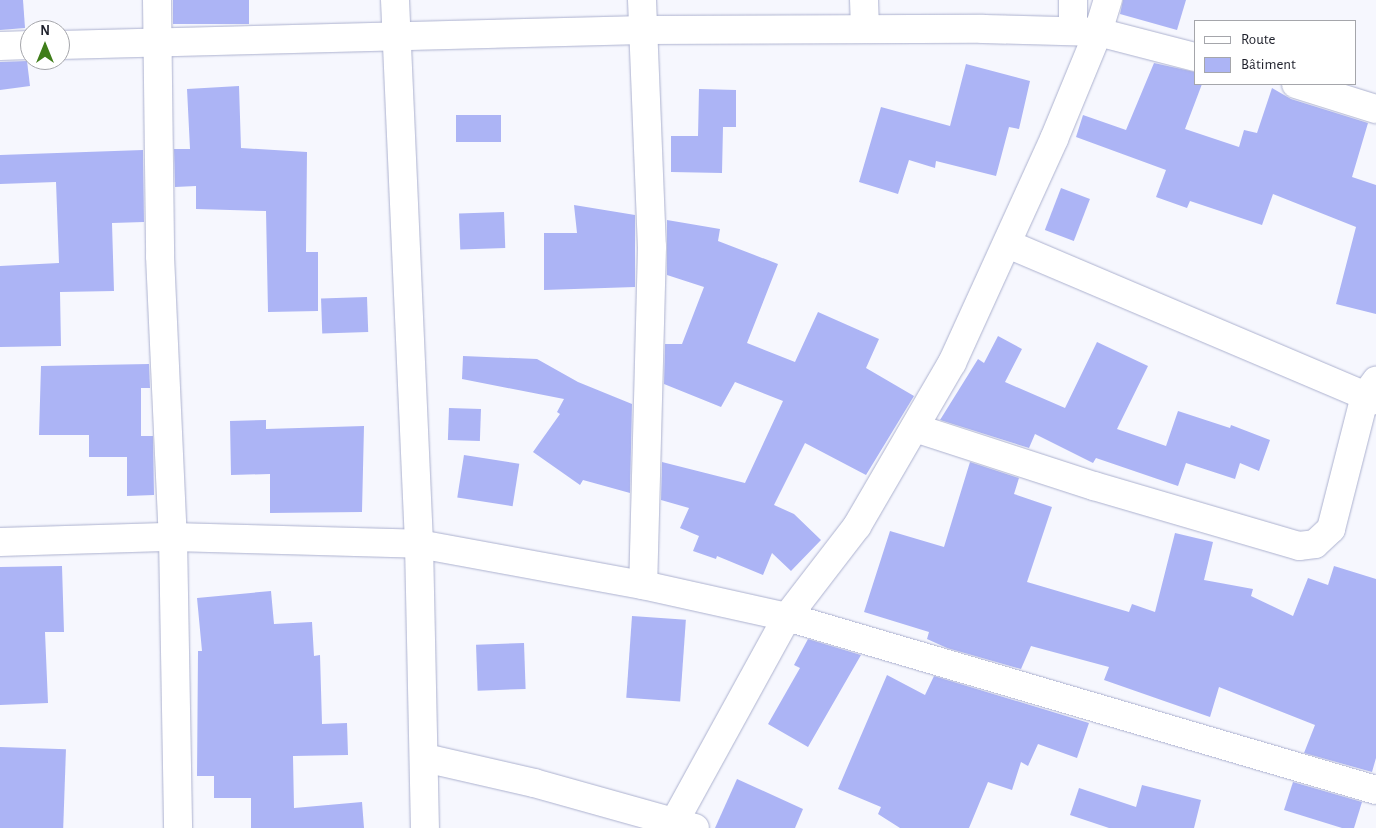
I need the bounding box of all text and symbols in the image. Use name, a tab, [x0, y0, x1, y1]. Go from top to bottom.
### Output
north arrow	[20, 20, 70, 70]
legend	[1194, 20, 1356, 85]
text: N	[40, 24, 50, 38]
text: Route	[1241, 32, 1275, 47]
text: Bâtiment	[1241, 57, 1296, 72]

